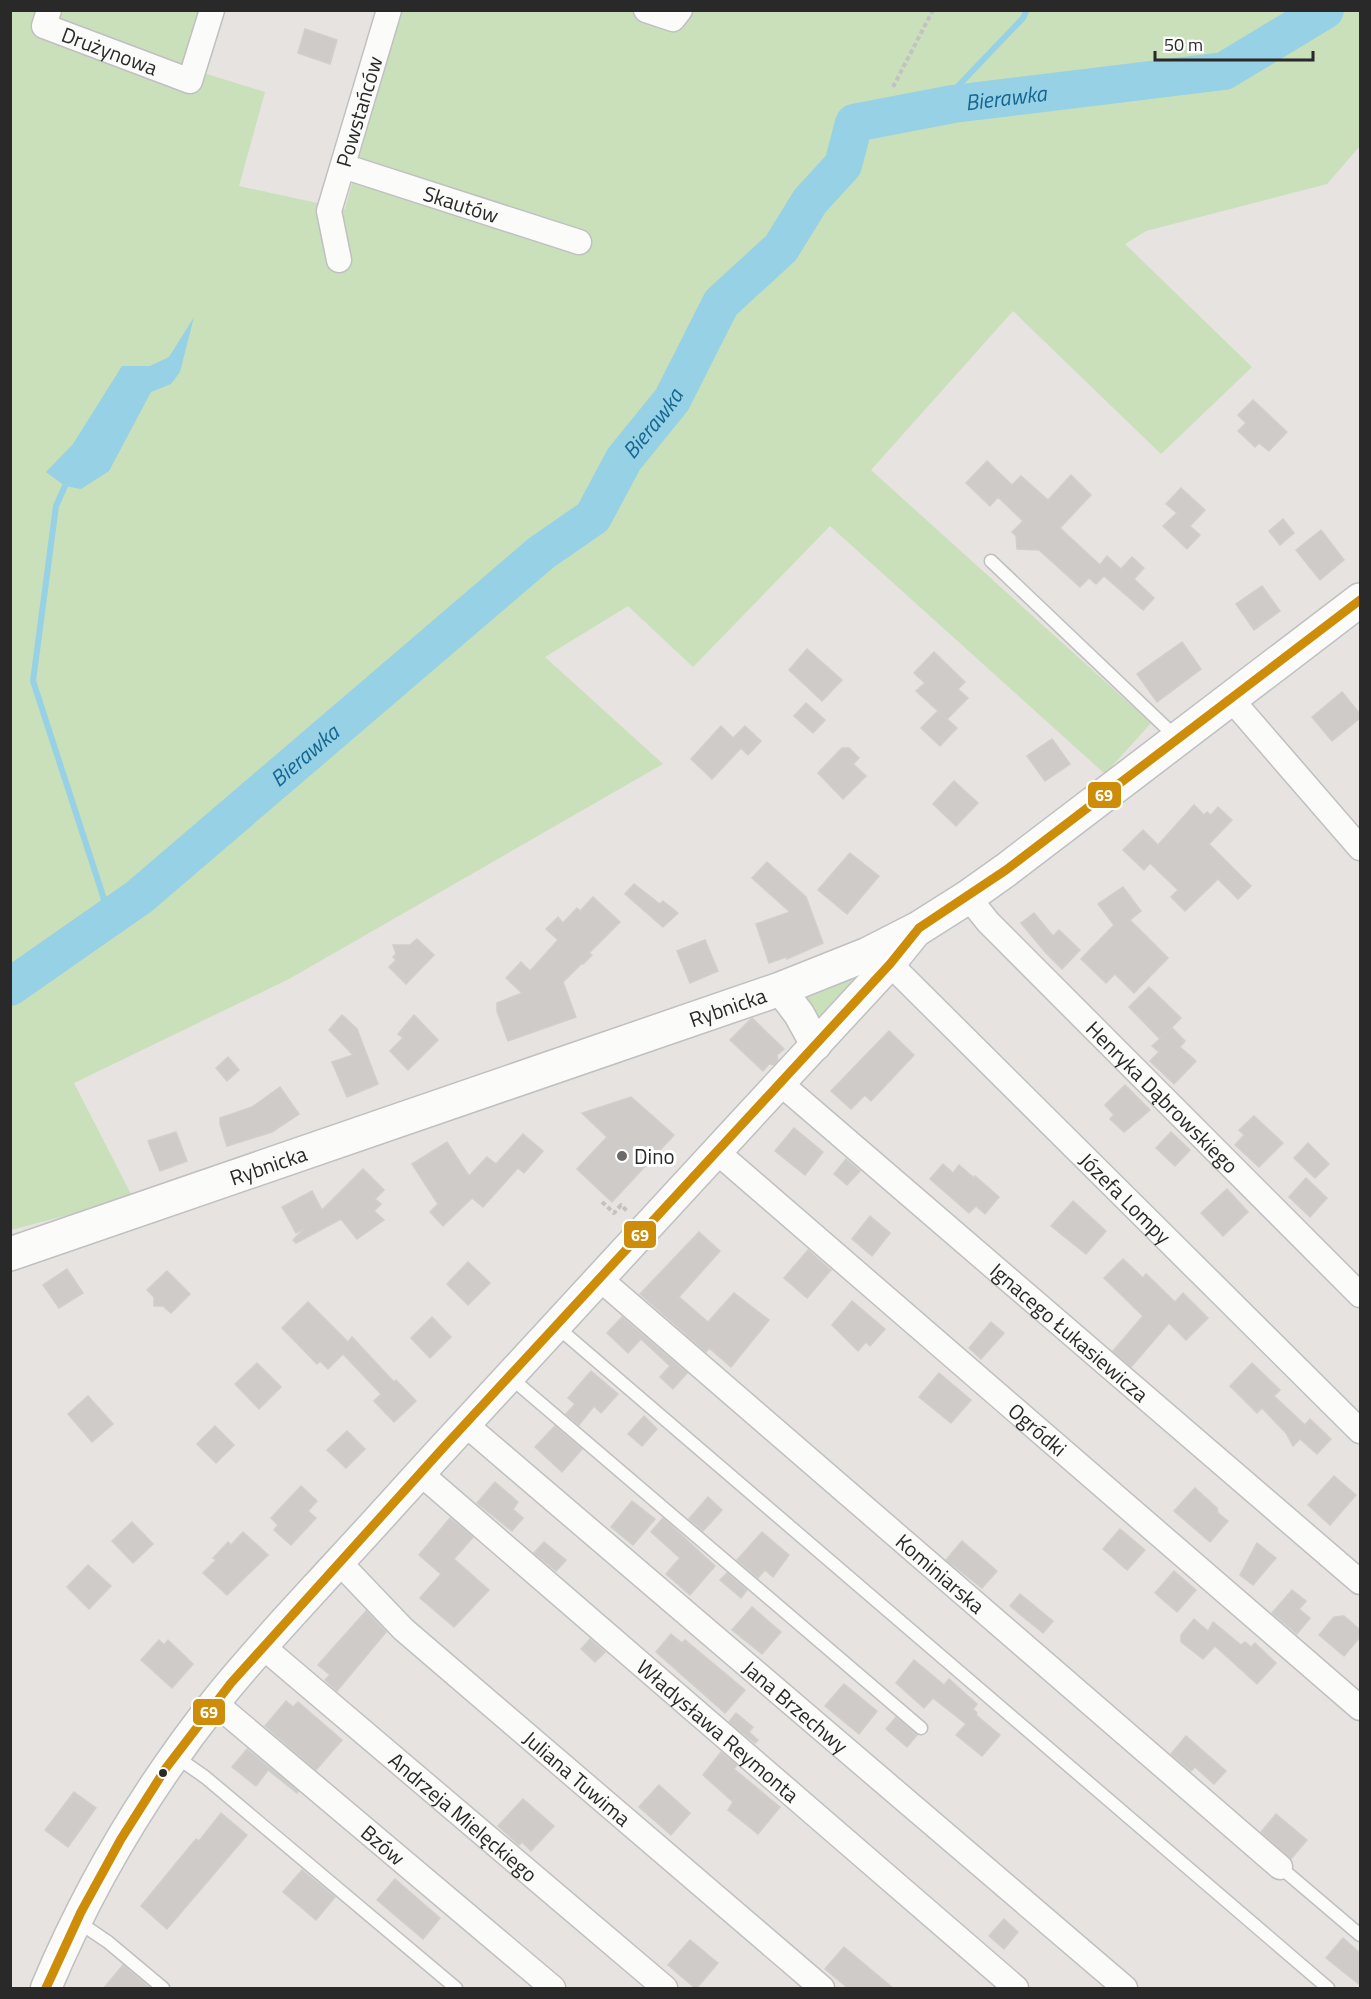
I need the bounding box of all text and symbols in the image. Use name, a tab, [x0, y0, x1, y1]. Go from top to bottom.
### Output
street label: Drużynowa	[57, 18, 163, 84]
scale bar	[1155, 24, 1312, 62]
text: 50 m	[1164, 31, 1203, 58]
street label: Powstańców	[327, 52, 390, 171]
water label: Bierawka	[963, 76, 1050, 119]
street label: Skautów	[419, 177, 503, 231]
water label: Bierawka	[614, 381, 693, 466]
water label: Bierawka	[262, 715, 348, 795]
line badge: 69	[1087, 781, 1122, 809]
text: 69	[1095, 783, 1113, 807]
street label: Rybnicka	[685, 979, 771, 1035]
street label: Henryka Dąbrowskiego	[1079, 1013, 1246, 1181]
street label: Rybnicka	[225, 1137, 311, 1193]
place label: Dino	[634, 1140, 675, 1172]
street label: Józefa Lompy	[1072, 1145, 1179, 1251]
marker: Dino	[615, 1149, 629, 1163]
line badge: 69	[623, 1220, 657, 1249]
text: 69	[631, 1223, 649, 1247]
street label: Ignacego Łukasiewicza	[983, 1255, 1156, 1410]
street label: Ogródki	[1001, 1395, 1074, 1464]
street label: Kominiarska	[889, 1526, 992, 1621]
street label: Władysława Reymonta	[630, 1651, 807, 1810]
street label: Jana Brzechwy	[736, 1652, 855, 1761]
line badge: 69	[192, 1698, 226, 1726]
text: 69	[200, 1700, 218, 1724]
street label: Juliana Tuwima	[516, 1723, 638, 1834]
street label: Andrzeja Mielęckiego	[382, 1744, 545, 1889]
unlabelled marker	[157, 1767, 169, 1779]
street label: Bzów	[354, 1817, 412, 1873]

